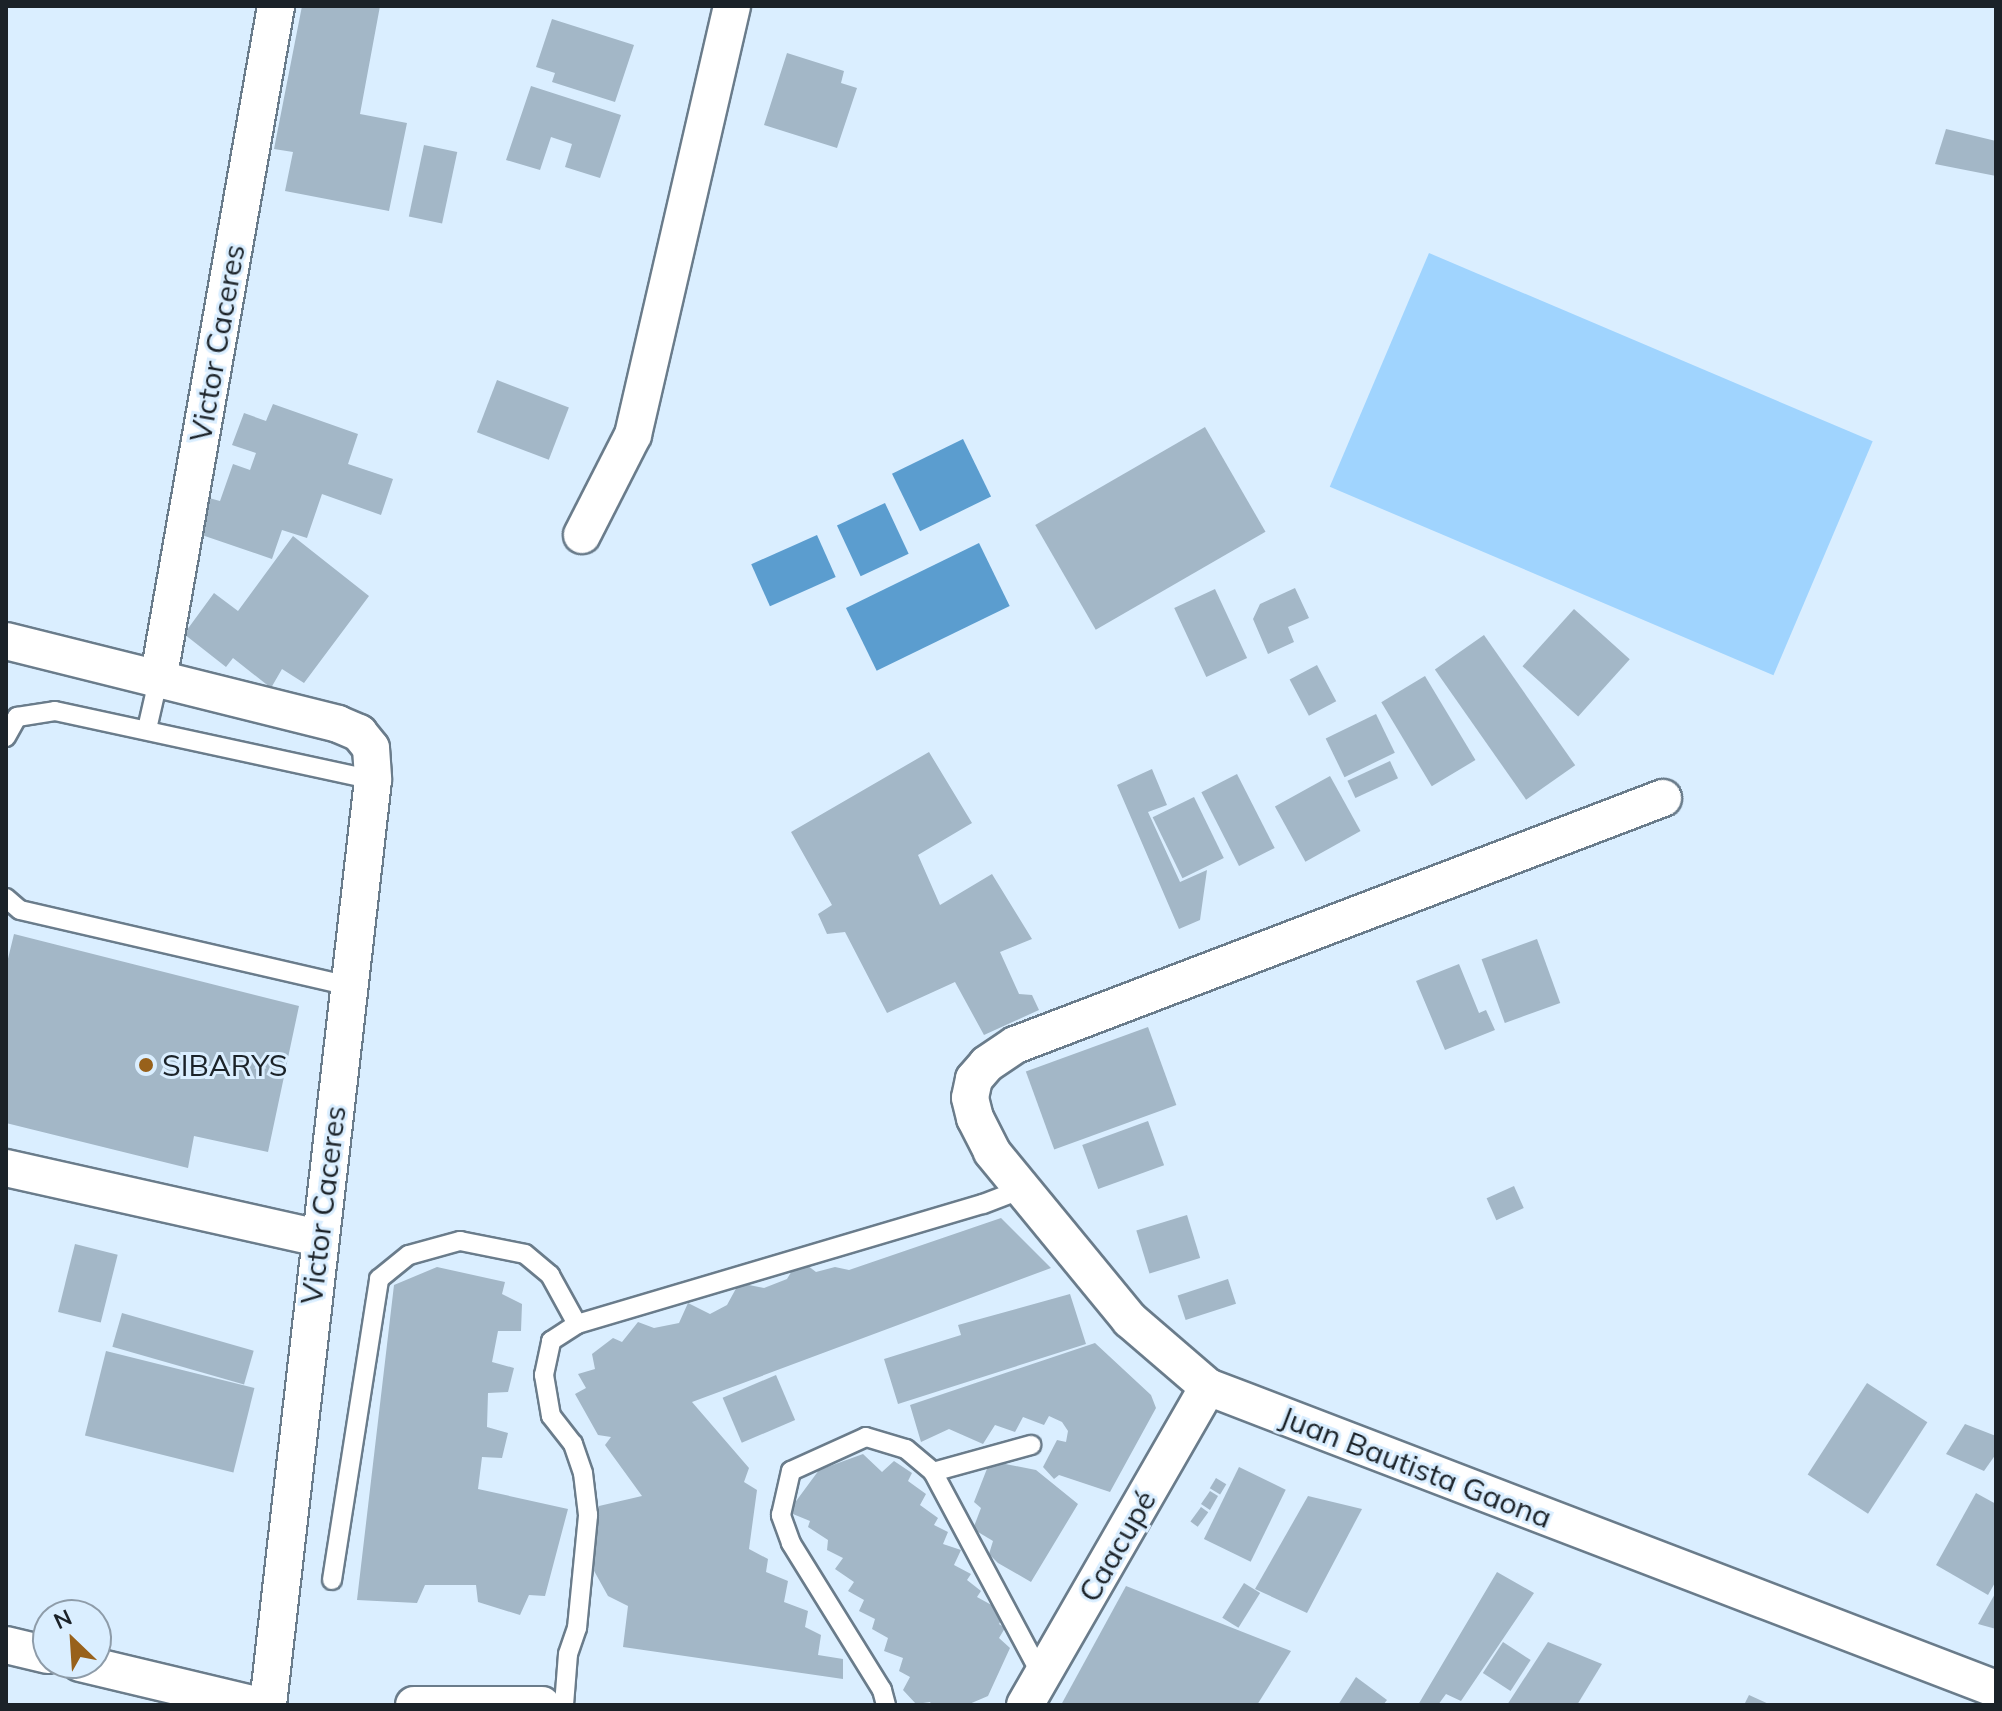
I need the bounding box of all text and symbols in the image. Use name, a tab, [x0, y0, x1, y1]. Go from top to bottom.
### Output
street label: Victor Caceres	[182, 241, 252, 445]
place label: SIBARYS	[162, 1047, 287, 1083]
marker: SIBARYS	[137, 1056, 155, 1074]
street label: Victor Caceres	[293, 1104, 353, 1306]
street label: Juan Bautista Gaona	[1275, 1399, 1557, 1535]
street label: Caacupé	[1071, 1484, 1163, 1608]
north arrow	[32, 1599, 112, 1679]
text: N	[49, 1603, 76, 1635]

